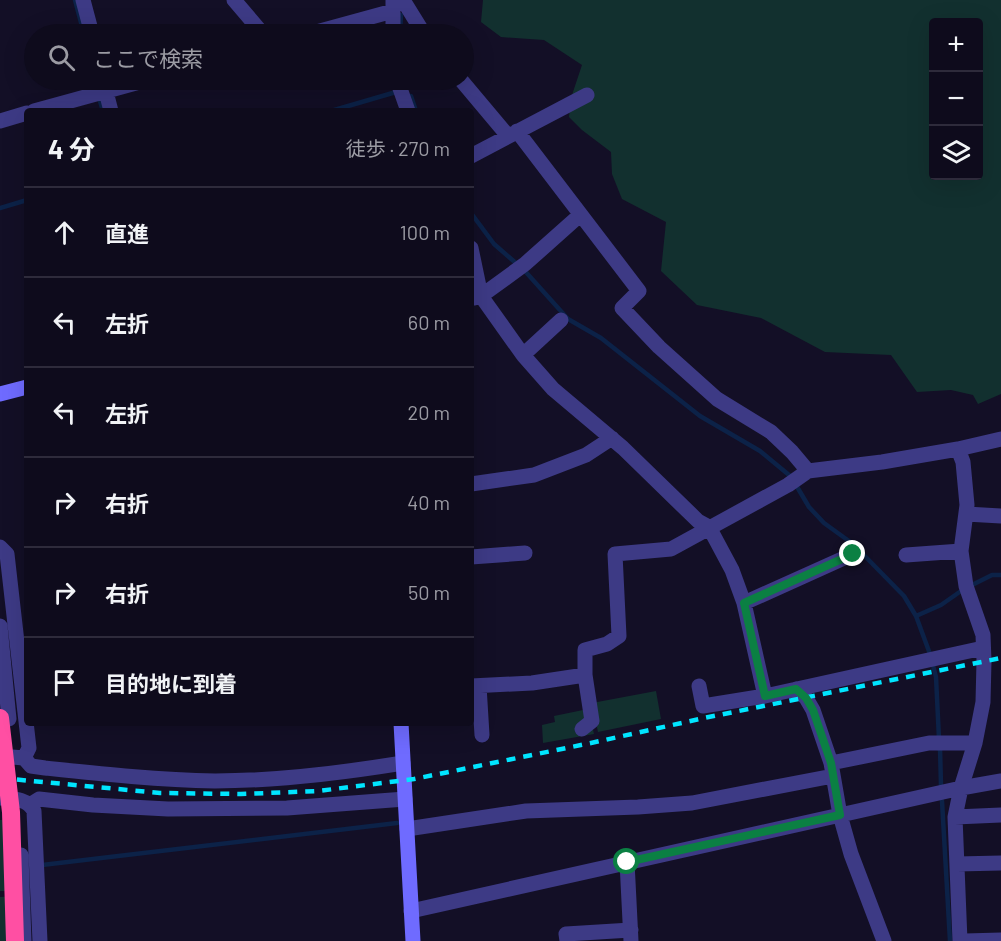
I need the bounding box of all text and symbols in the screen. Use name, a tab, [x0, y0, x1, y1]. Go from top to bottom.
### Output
map controls	[929, 18, 983, 180]
button: +	[929, 18, 983, 72]
search box	[24, 24, 474, 90]
icon: search	[45, 41, 78, 74]
text: ここで検索	[93, 45, 203, 71]
button: −	[929, 72, 983, 126]
button: layers	[929, 126, 983, 180]
text: 4 分	[48, 133, 95, 164]
text: 徒歩 · 270 m	[346, 136, 450, 160]
icon: ahead	[48, 216, 81, 249]
text: 直進	[105, 220, 149, 246]
text: 100 m	[400, 220, 450, 244]
icon: left	[48, 306, 81, 339]
text: 左折	[105, 310, 149, 336]
text: 60 m	[408, 310, 450, 334]
icon: left	[48, 396, 81, 429]
text: 左折	[105, 400, 149, 426]
text: 20 m	[407, 400, 450, 424]
icon: right	[48, 486, 81, 519]
text: 右折	[105, 490, 149, 516]
text: 40 m	[407, 490, 450, 514]
route end	[839, 540, 865, 566]
icon: right	[48, 576, 81, 609]
text: 右折	[105, 580, 149, 606]
text: 50 m	[408, 580, 450, 604]
icon: arrive	[48, 666, 81, 699]
text: 目的地に到着	[105, 670, 237, 696]
route start	[613, 848, 639, 874]

